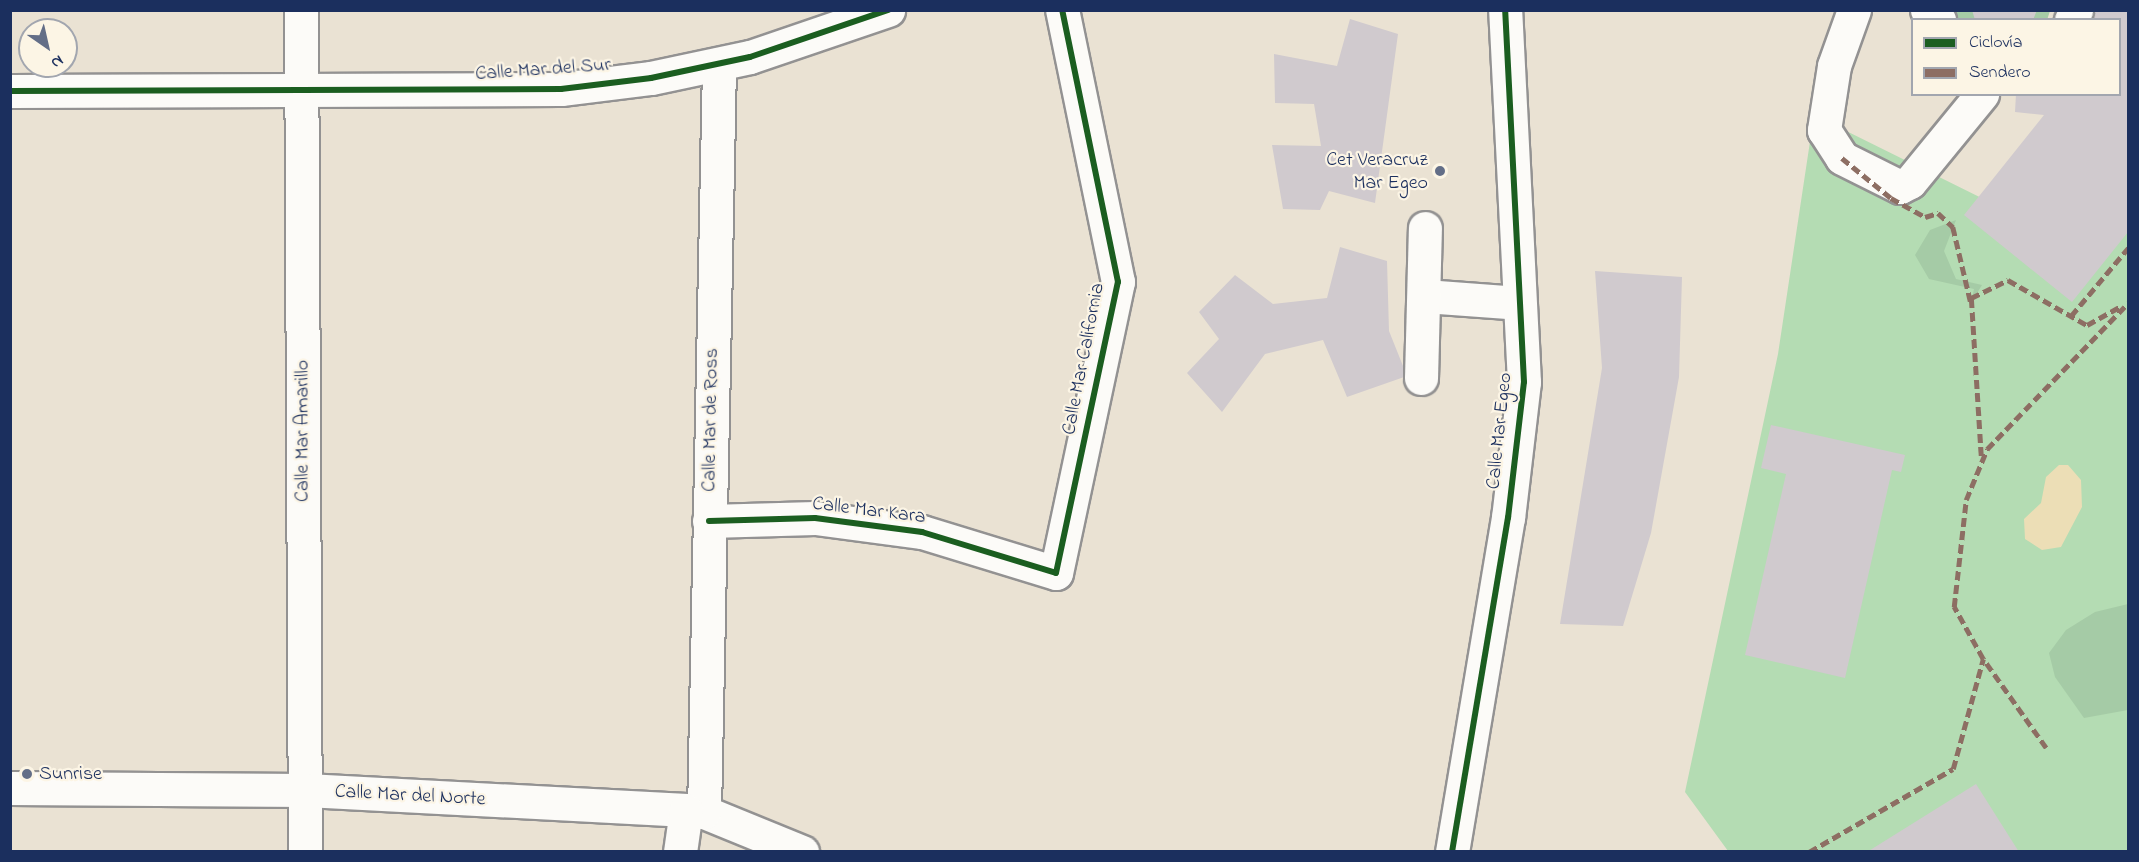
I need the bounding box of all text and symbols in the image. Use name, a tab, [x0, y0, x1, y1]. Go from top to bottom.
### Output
north arrow	[18, 18, 78, 78]
legend	[1911, 18, 2121, 96]
text: Ciclovía	[1969, 30, 2022, 56]
text: N	[46, 48, 68, 74]
street label: Calle Mar del Sur	[475, 53, 611, 87]
text: Sendero	[1969, 60, 2031, 86]
place label: Cet Veracruz Mar Egeo	[1326, 148, 1428, 195]
marker: Cet Veracruz Mar Egeo	[1433, 164, 1447, 178]
street label: Calle Mar California	[1058, 281, 1110, 437]
street label: Calle Mar de Ross	[698, 348, 724, 492]
street label: Calle Mar Amarillo	[291, 360, 315, 502]
street label: Calle Mar Egeo	[1482, 372, 1518, 490]
street label: Calle Mar Kara	[811, 492, 927, 530]
place label: Sunrise	[39, 762, 102, 786]
marker: Sunrise	[20, 767, 34, 781]
street label: Calle Mar del Norte	[334, 780, 486, 812]

